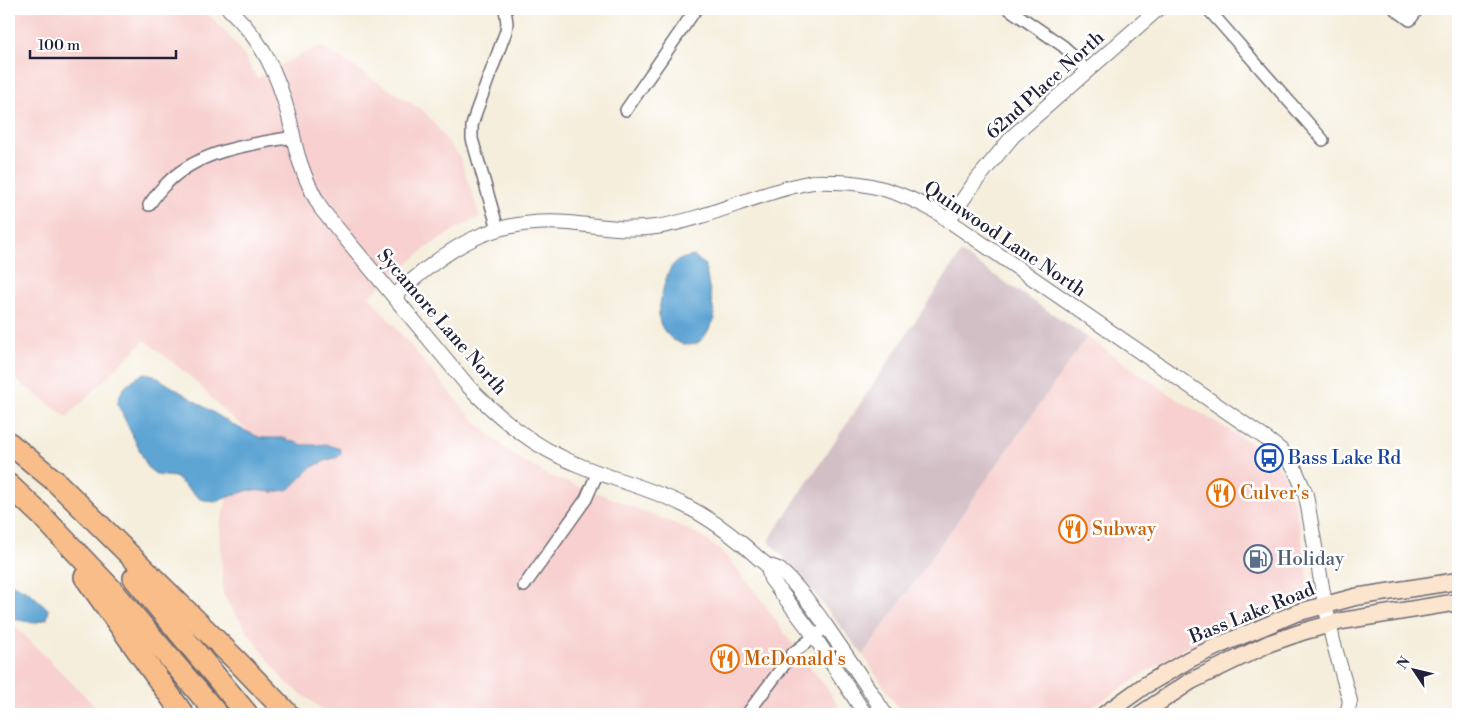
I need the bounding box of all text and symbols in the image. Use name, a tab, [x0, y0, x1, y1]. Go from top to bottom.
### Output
street label: 62nd Place North	[981, 25, 1109, 145]
scale bar	[30, 28, 176, 60]
text: 100 m	[38, 36, 80, 55]
street label: Quinwood Lane North	[919, 176, 1091, 302]
street label: Sycamore Lane North	[372, 244, 512, 400]
bus stop icon: Bass Lake Rd	[1254, 443, 1284, 473]
place label: Bass Lake Rd	[1287, 446, 1401, 470]
restaurant icon: Culver's	[1206, 478, 1236, 508]
place label: Culver's	[1240, 481, 1309, 505]
restaurant icon: Subway	[1058, 514, 1088, 544]
place label: Subway	[1092, 517, 1157, 541]
fuel station icon: Holiday	[1243, 544, 1273, 574]
place label: Holiday	[1277, 547, 1345, 571]
street label: Bass Lake Road	[1185, 577, 1318, 649]
restaurant icon: McDonald's	[710, 644, 740, 674]
north arrow	[1390, 646, 1440, 696]
place label: McDonald's	[744, 647, 846, 671]
text: N	[1394, 653, 1415, 673]

